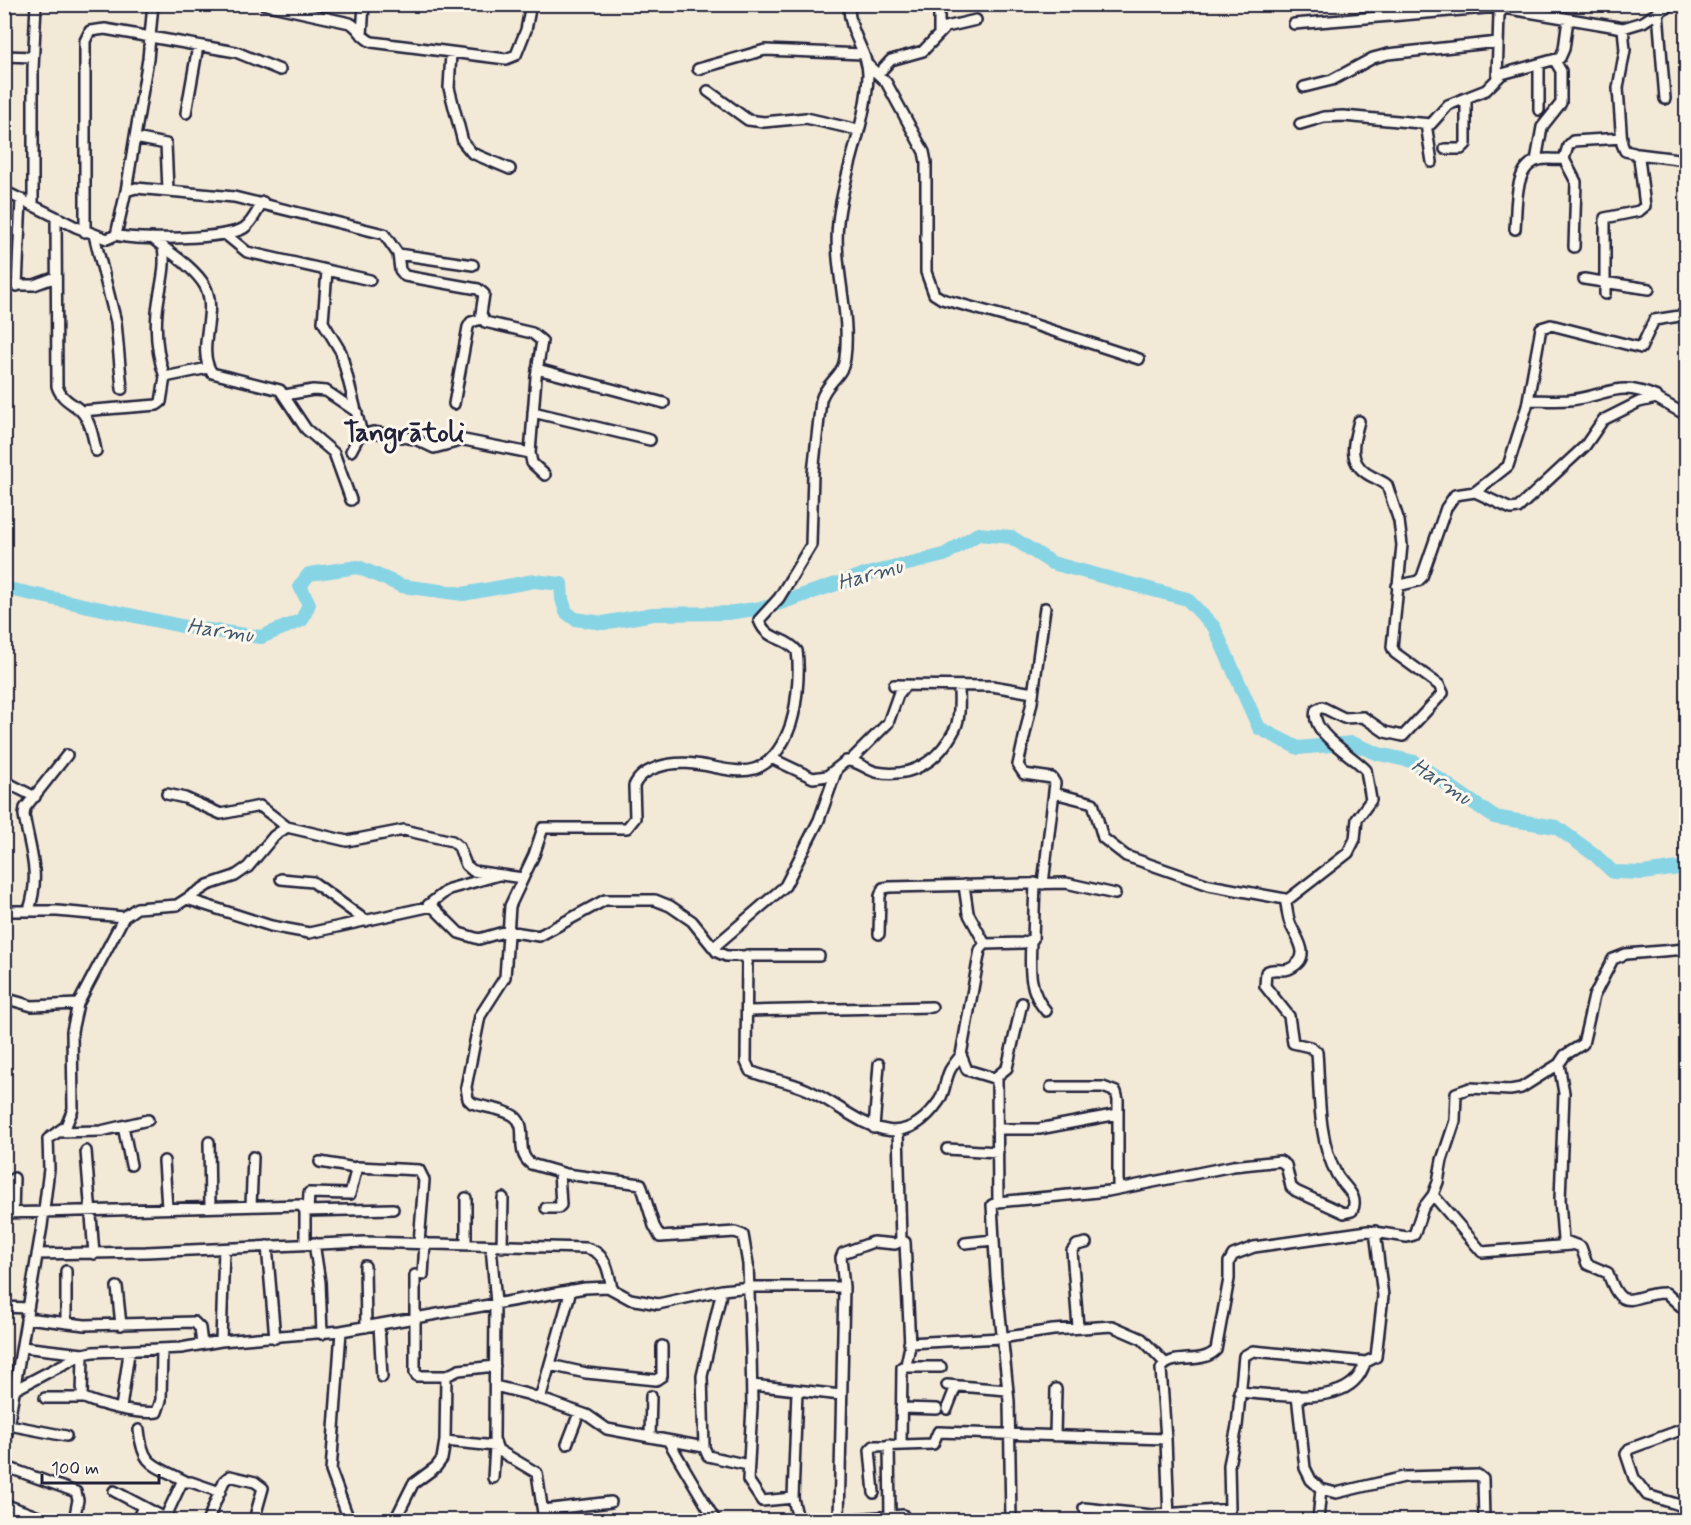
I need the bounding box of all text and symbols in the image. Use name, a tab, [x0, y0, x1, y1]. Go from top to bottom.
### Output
district label: Tangrātoli	[343, 416, 465, 454]
water label: Harmu	[834, 552, 907, 598]
water label: Harmu	[185, 613, 256, 650]
water label: Harmu	[1406, 752, 1478, 813]
scale bar	[42, 1447, 159, 1485]
text: 100 m	[51, 1457, 99, 1481]

